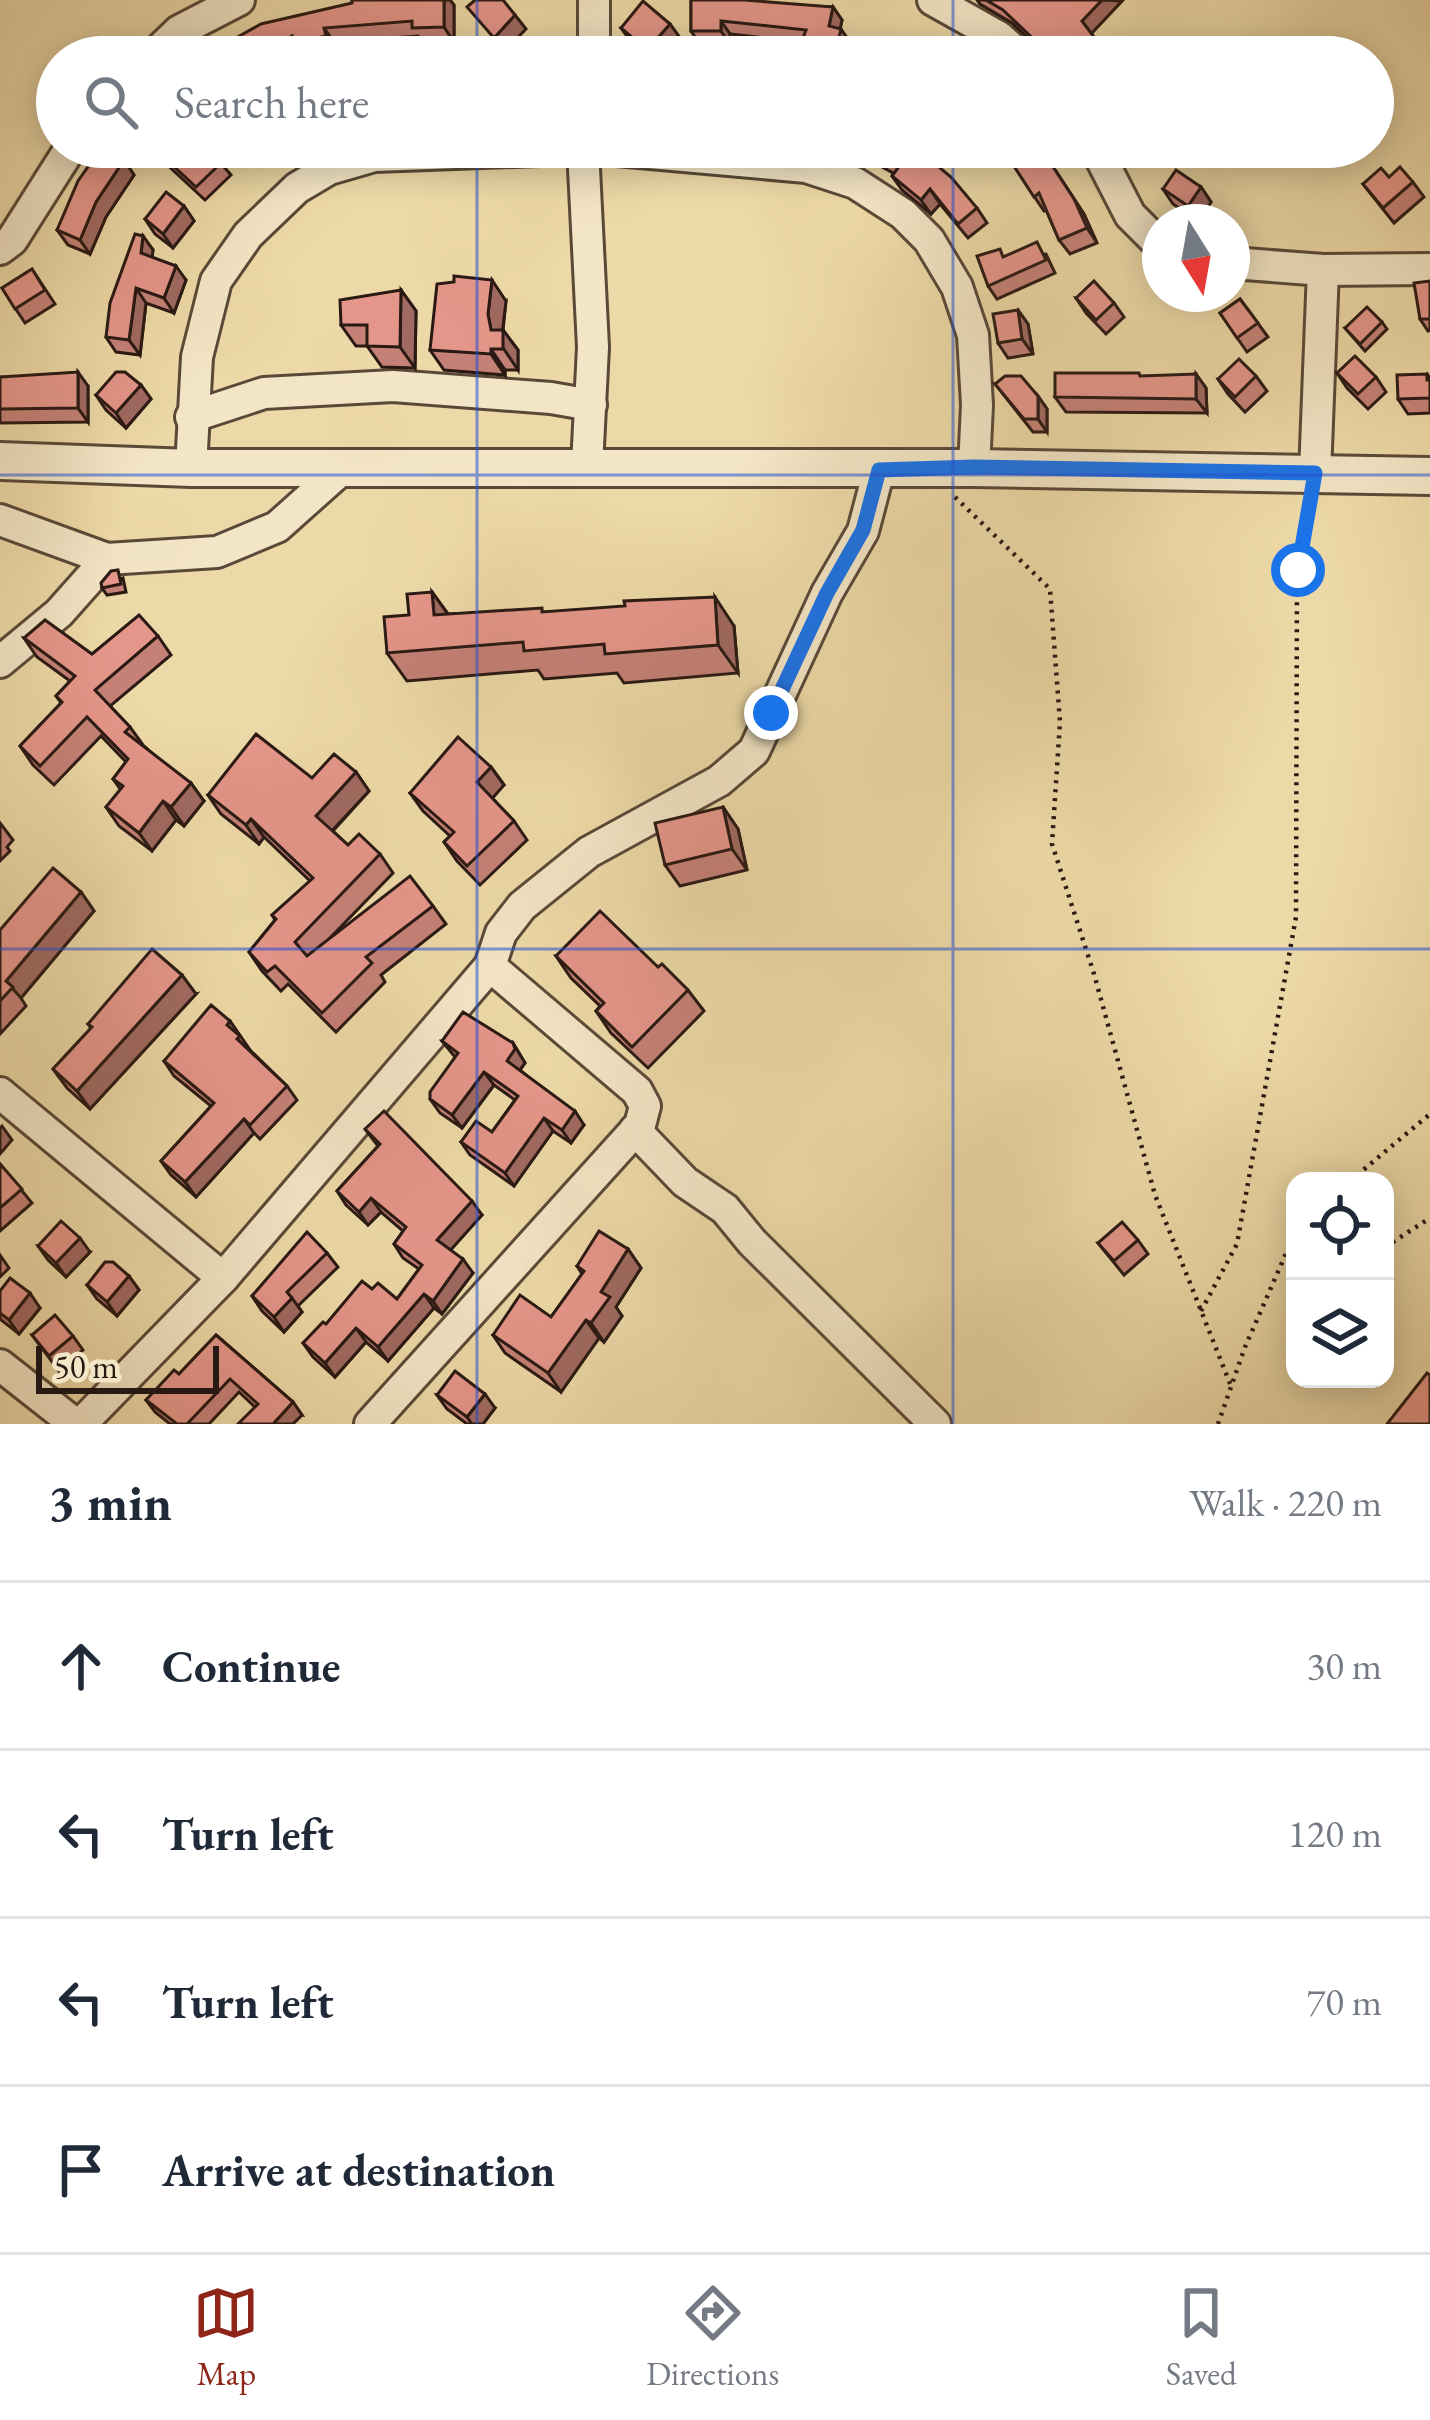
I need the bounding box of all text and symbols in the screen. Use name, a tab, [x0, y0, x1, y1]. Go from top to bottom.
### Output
search box	[36, 36, 1394, 168]
icon: search	[78, 69, 144, 135]
text: Search here	[174, 73, 369, 131]
north arrow	[1142, 204, 1250, 312]
route start	[1271, 543, 1325, 597]
route end	[744, 686, 798, 740]
map controls	[1286, 1172, 1394, 1388]
button: locate	[1286, 1172, 1394, 1280]
button: layers	[1286, 1280, 1394, 1388]
scale bar	[36, 1340, 219, 1393]
text: 50 m	[54, 1345, 118, 1388]
text: 3 min	[48, 1469, 172, 1535]
text: Walk · 220 m	[1189, 1477, 1382, 1528]
icon: ahead	[48, 1633, 114, 1699]
text: Continue	[162, 1637, 340, 1695]
text: 30 m	[1306, 1640, 1382, 1691]
icon: left	[48, 1801, 114, 1867]
text: Turn left	[162, 1805, 334, 1863]
text: 120 m	[1288, 1808, 1382, 1859]
icon: left	[48, 1969, 114, 2035]
text: Turn left	[162, 1973, 334, 2031]
text: 70 m	[1306, 1976, 1382, 2027]
icon: arrive	[48, 2137, 114, 2203]
text: Arrive at destination	[162, 2141, 555, 2199]
tab: Map	[193, 2280, 259, 2395]
tab: Directions	[646, 2280, 779, 2395]
tab: Saved	[1166, 2280, 1237, 2395]

